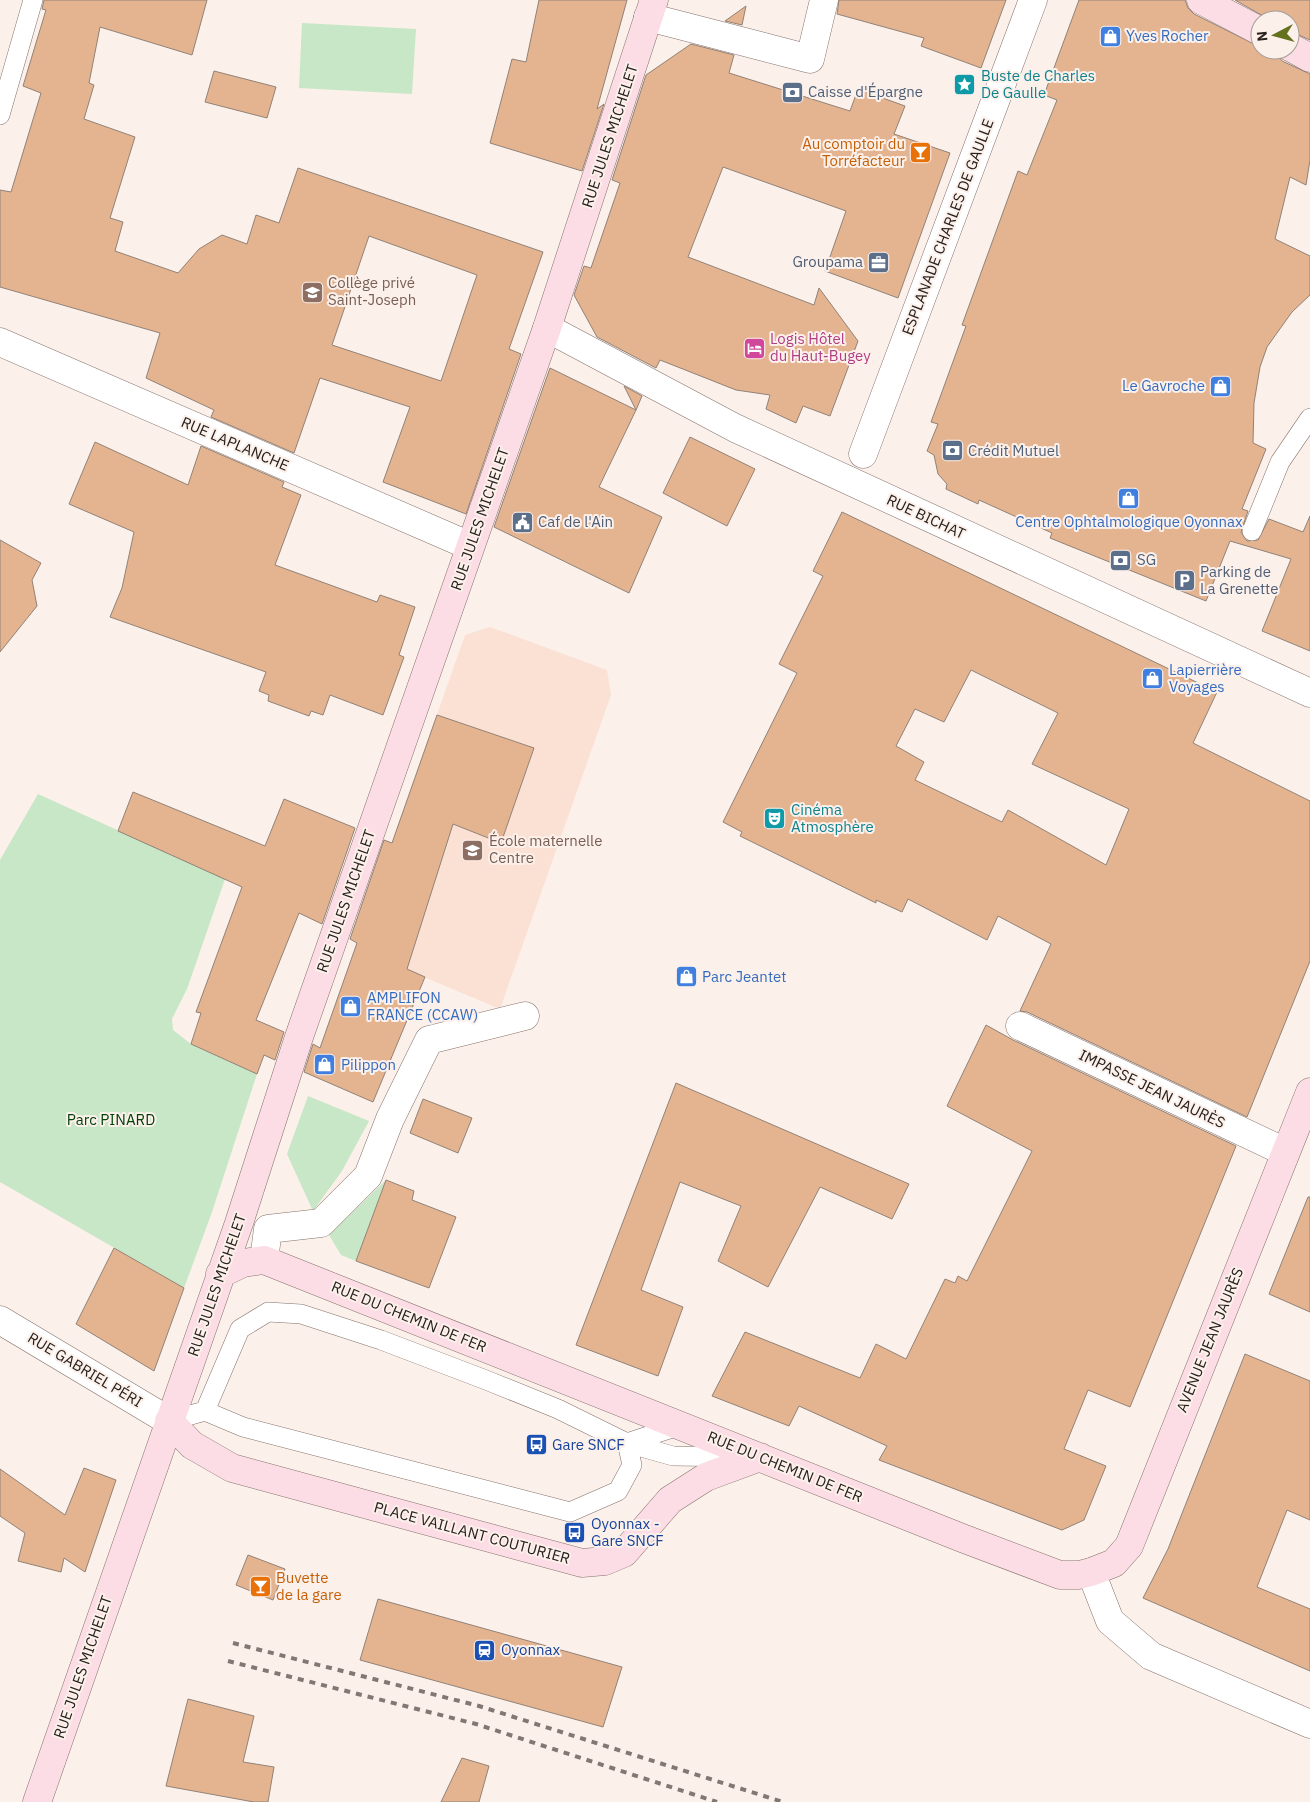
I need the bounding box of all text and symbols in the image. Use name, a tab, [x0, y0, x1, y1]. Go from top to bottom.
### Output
north arrow	[1250, 10, 1300, 60]
shop icon: Yves Rocher	[1098, 24, 1122, 48]
place label: Yves Rocher	[1126, 26, 1209, 45]
text: N	[1253, 30, 1272, 42]
street label: RUE JULES MICHELET	[577, 61, 642, 210]
place label: Buste de Charles De Gaulle	[981, 66, 1095, 102]
place icon: Buste de Charles De Gaulle	[953, 73, 977, 97]
bank icon: Caisse d'Épargne	[780, 80, 804, 104]
place label: Caisse d'Épargne	[808, 82, 923, 101]
street label: ESPLANADE CHARLES DE GAULLE	[897, 116, 998, 338]
place label: Au comptoir du Torréfacteur	[802, 134, 905, 170]
bar icon: Au comptoir du Torréfacteur	[909, 141, 933, 165]
office icon: Groupama	[867, 250, 891, 274]
place label: Groupama	[792, 252, 863, 271]
place label: Collège privé Saint-Joseph	[328, 273, 416, 309]
school or university icon: Collège privé Saint-Joseph	[300, 280, 324, 304]
place label: Logis Hôtel du Haut-Bugey	[770, 329, 871, 365]
hotel icon: Logis Hôtel du Haut-Bugey	[742, 336, 766, 360]
shop icon: Le Gavroche	[1209, 374, 1233, 398]
place label: Le Gavroche	[1122, 376, 1205, 395]
street label: RUE LAPLANCHE	[179, 412, 292, 475]
bank icon: Crédit Mutuel	[940, 439, 964, 463]
place label: Crédit Mutuel	[968, 441, 1059, 460]
street label: RUE JULES MICHELET	[446, 444, 513, 593]
shop icon: Centre Ophtalmologique Oyonnax	[1117, 487, 1141, 511]
street label: RUE BICHAT	[884, 490, 969, 543]
public building icon: Caf de l'Ain	[510, 510, 534, 534]
place label: Caf de l'Ain	[538, 512, 613, 531]
place label: Centre Ophtalmologique Oyonnax	[1015, 512, 1243, 531]
bank icon: SG	[1109, 548, 1133, 572]
place label: SG	[1137, 550, 1156, 569]
place label: Parking de La Grenette	[1200, 562, 1278, 598]
parking icon: Parking de La Grenette	[1172, 569, 1196, 593]
place label: Lapierrière Voyages	[1169, 660, 1242, 696]
shop icon: Lapierrière Voyages	[1141, 667, 1165, 691]
place label: Cinéma Atmosphère	[791, 800, 874, 836]
theatre icon: Cinéma Atmosphère	[763, 807, 787, 831]
street label: RUE JULES MICHELET	[312, 826, 379, 975]
place label: École maternelle Centre	[489, 831, 602, 867]
school or university icon: École maternelle Centre	[461, 838, 485, 862]
shop icon: Parc Jeantet	[674, 965, 698, 989]
place label: Parc Jeantet	[702, 967, 787, 986]
place label: AMPLIFON FRANCE (CCAW)	[367, 988, 478, 1024]
shop icon: AMPLIFON FRANCE (CCAW)	[339, 995, 363, 1019]
street label: IMPASSE JEAN JAURÈS	[1076, 1045, 1228, 1132]
shop icon: Pilippon	[313, 1053, 337, 1077]
place label: Pilippon	[341, 1055, 396, 1074]
park label: Parc PINARD	[67, 1110, 155, 1129]
street label: RUE JULES MICHELET	[183, 1210, 250, 1359]
street label: AVENUE JEAN JAURÈS	[1172, 1265, 1247, 1415]
street label: RUE DU CHEMIN DE FER	[329, 1277, 490, 1356]
street label: RUE GABRIEL PÉRI	[24, 1328, 146, 1411]
street label: RUE DU CHEMIN DE FER	[705, 1427, 866, 1506]
bus stop icon: Gare SNCF	[524, 1433, 548, 1457]
place label: Gare SNCF	[552, 1435, 625, 1454]
street label: PLACE VAILLANT COUTURIER	[372, 1497, 572, 1568]
place label: Oyonnax - Gare SNCF	[591, 1514, 664, 1550]
bus stop icon: Oyonnax - Gare SNCF	[563, 1521, 587, 1545]
place label: Buvette de la gare	[276, 1568, 342, 1604]
bar icon: Buvette de la gare	[248, 1575, 272, 1599]
street label: RUE JULES MICHELET	[49, 1592, 116, 1741]
station icon: Oyonnax	[473, 1638, 497, 1662]
place label: Oyonnax	[501, 1640, 560, 1659]

